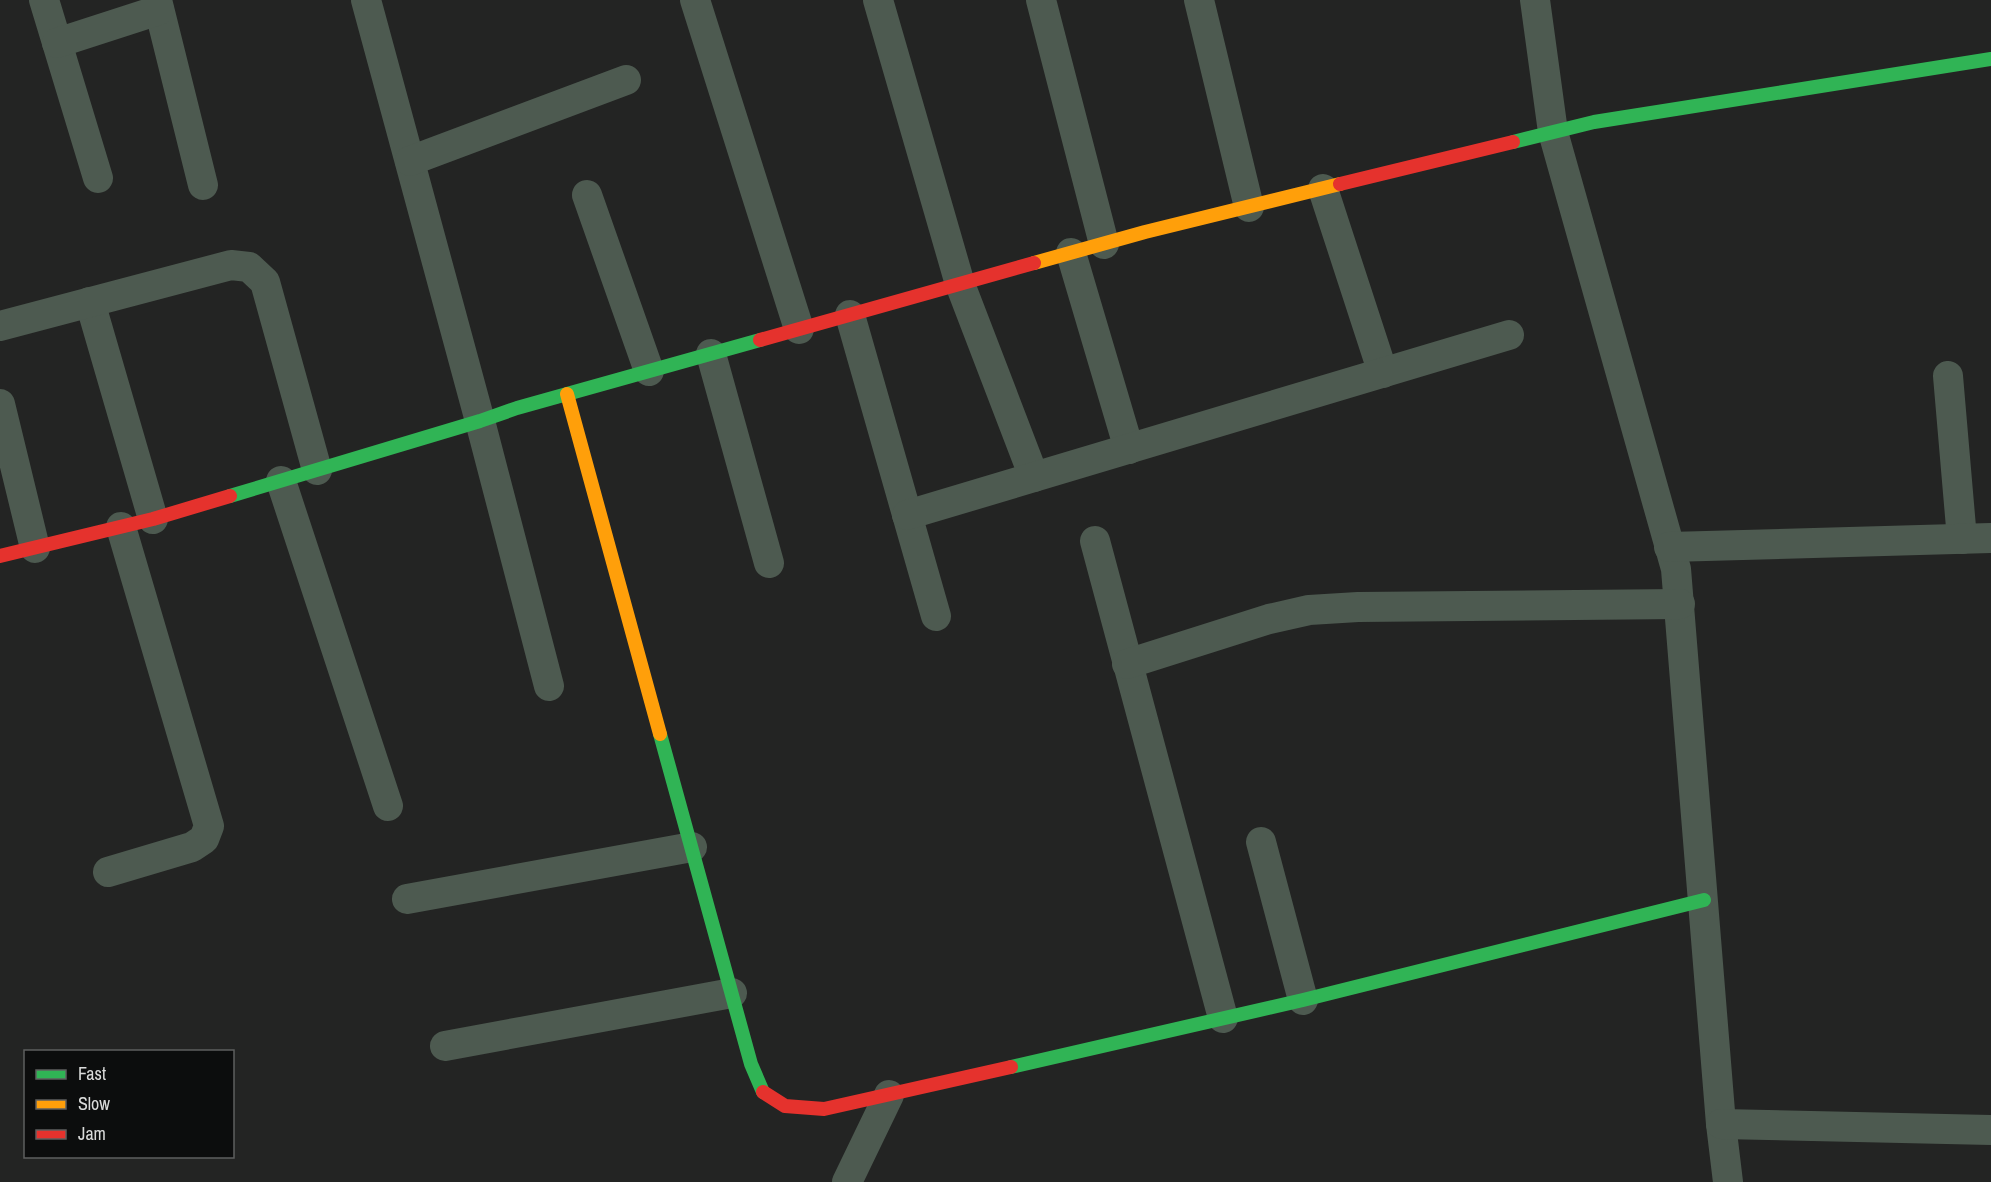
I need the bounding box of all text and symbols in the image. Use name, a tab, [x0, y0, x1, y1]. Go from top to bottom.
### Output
legend	[24, 1050, 234, 1158]
text: Fast	[78, 1061, 106, 1086]
text: Slow	[78, 1091, 110, 1116]
text: Jam	[78, 1121, 106, 1146]

